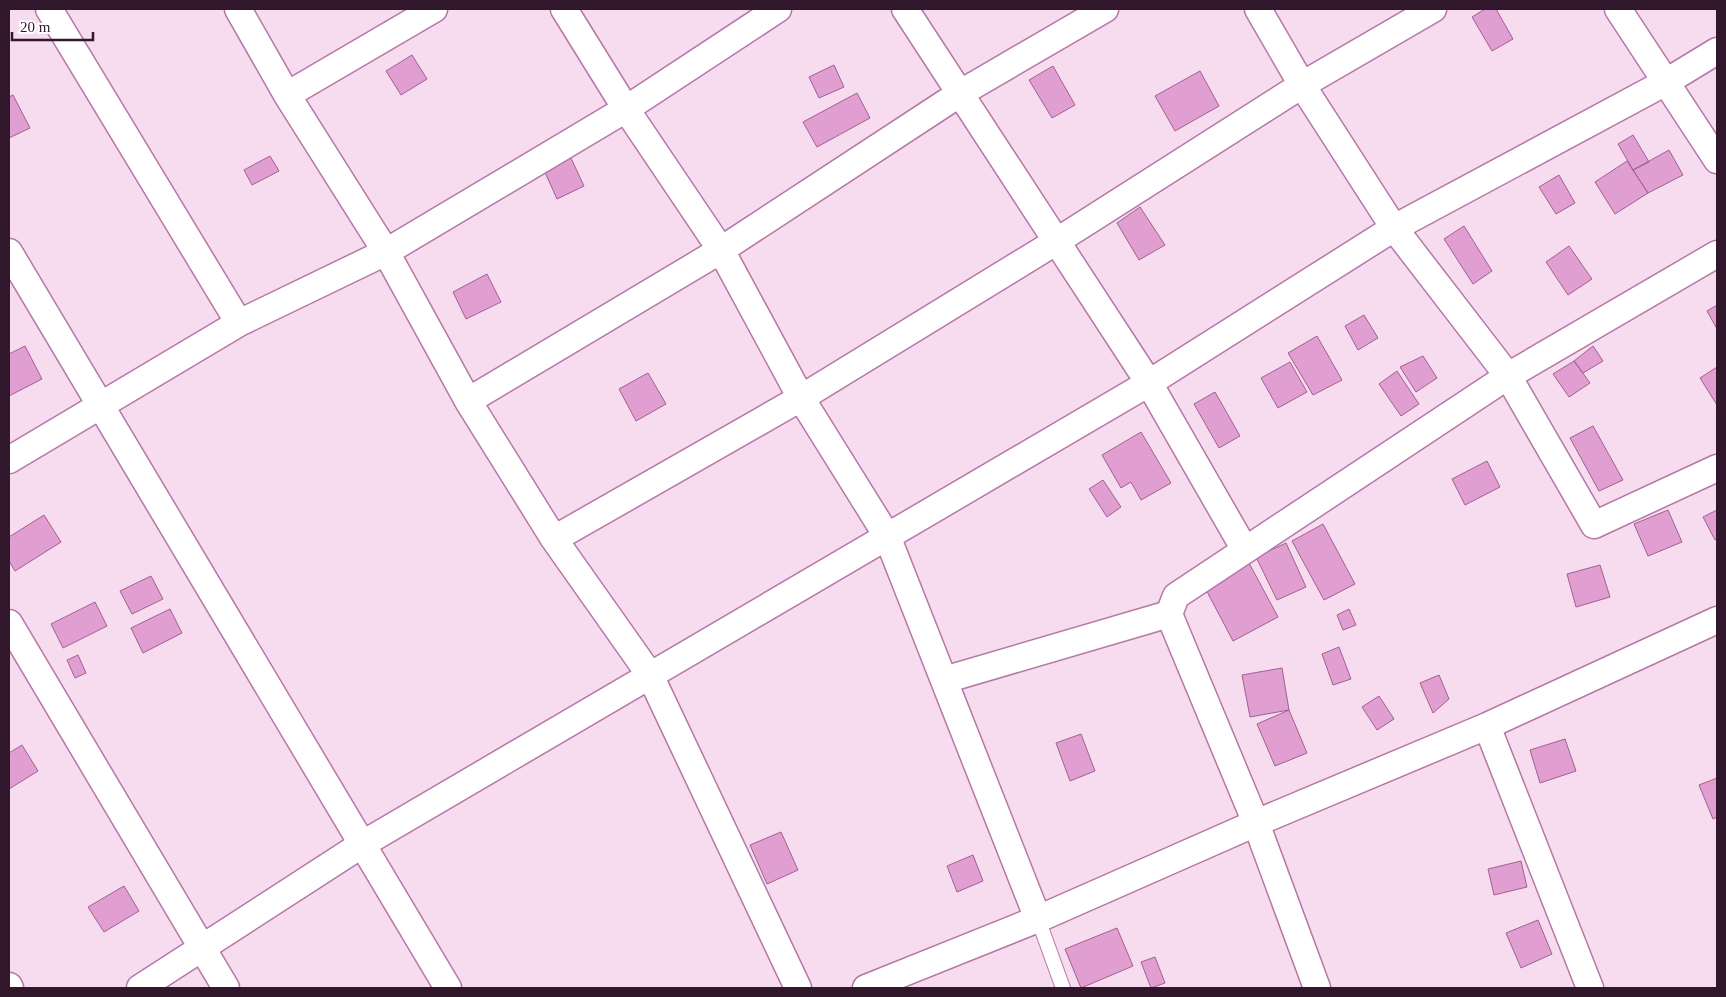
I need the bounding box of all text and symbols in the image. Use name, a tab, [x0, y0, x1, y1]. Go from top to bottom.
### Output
scale bar	[12, 10, 94, 42]
text: 20 m	[20, 19, 51, 35]

